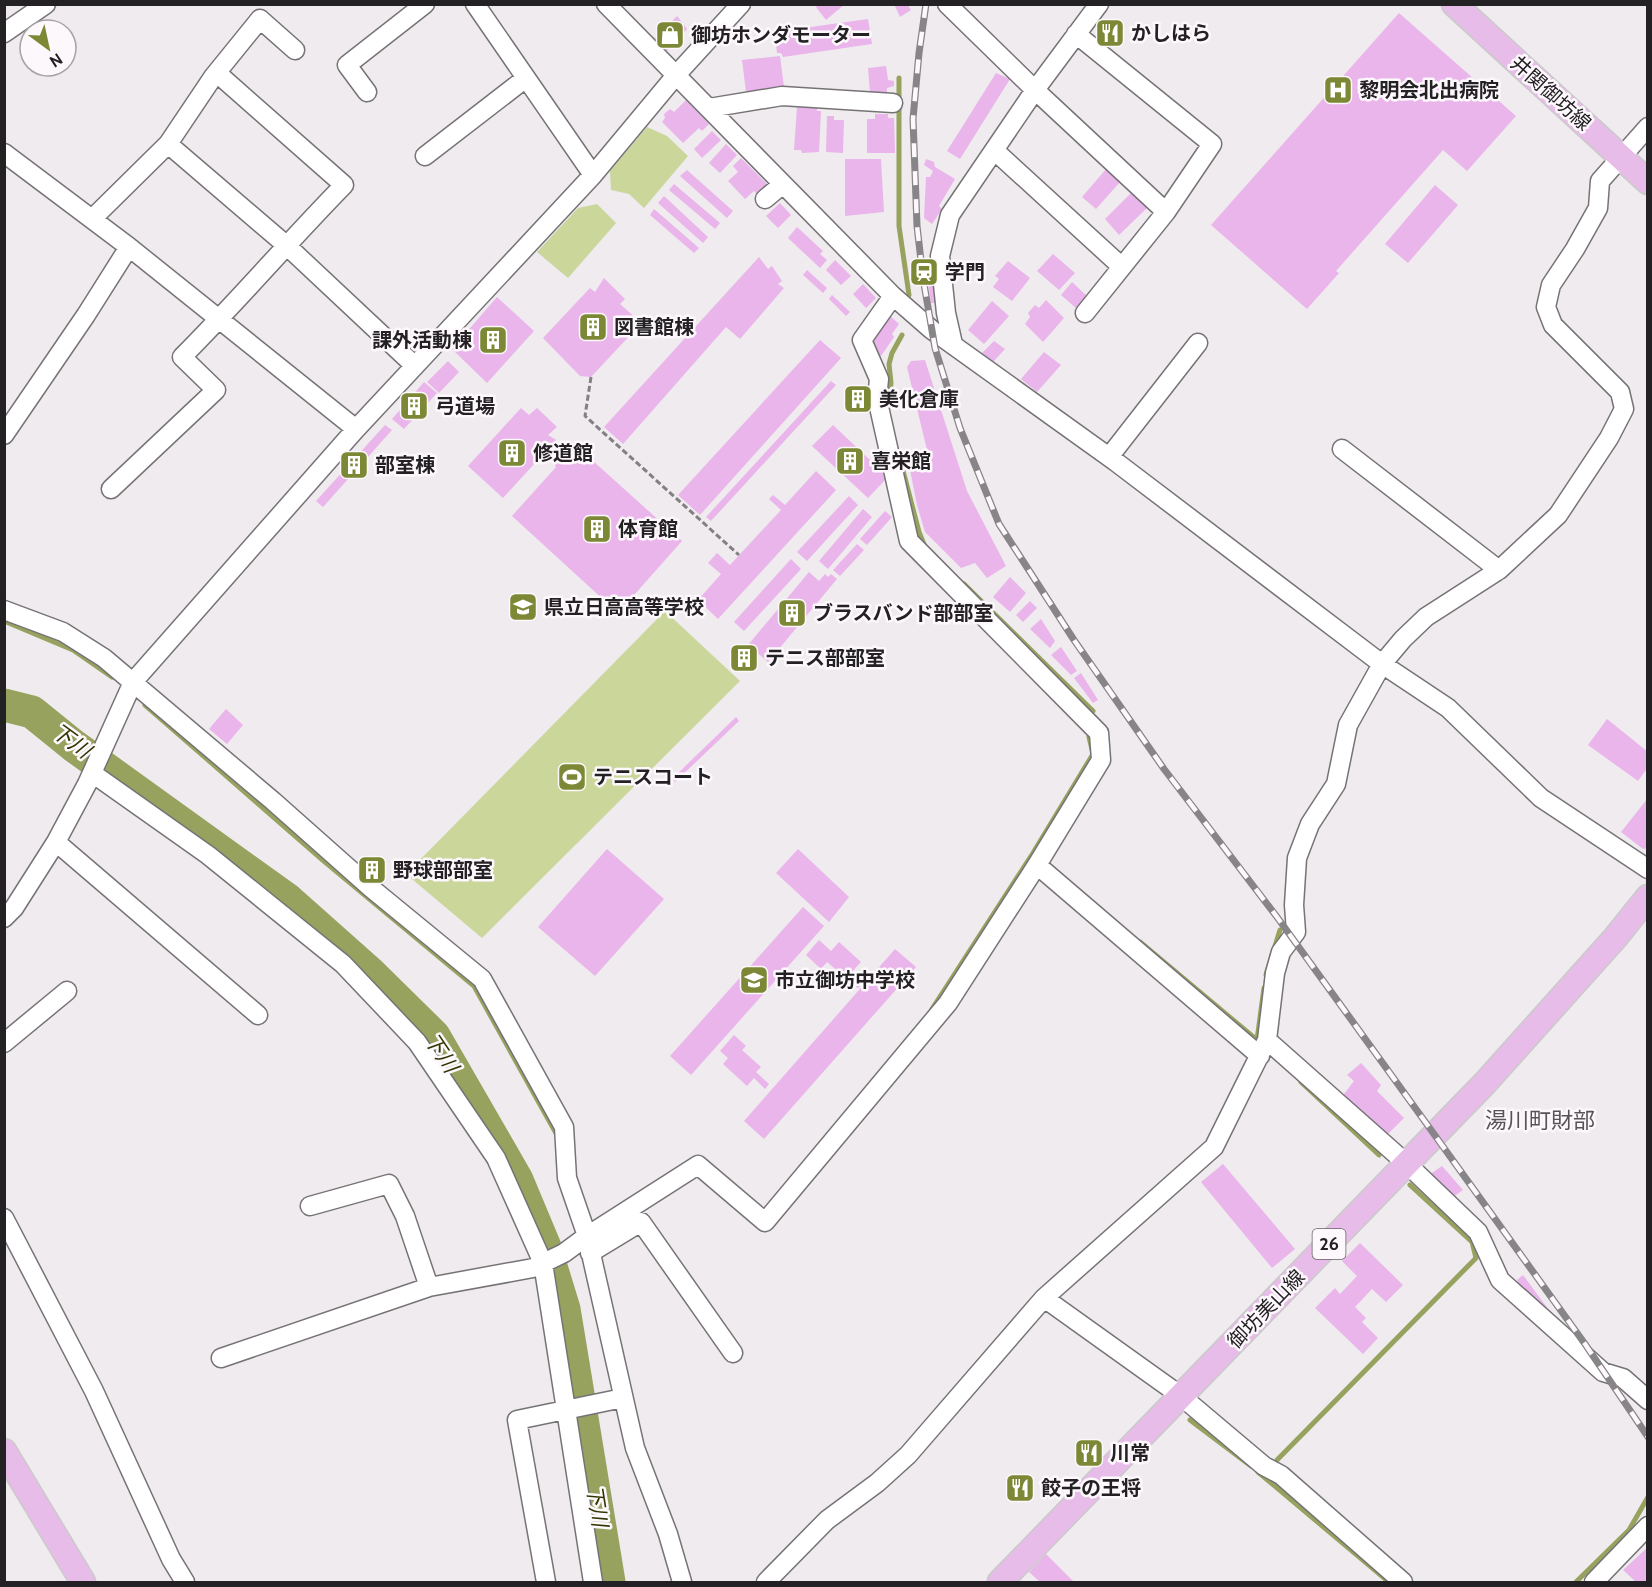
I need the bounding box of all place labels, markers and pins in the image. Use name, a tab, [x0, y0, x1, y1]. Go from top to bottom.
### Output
restaurant icon: かしはら	[1094, 17, 1126, 49]
shop icon: 御坊ホンダモーター	[654, 19, 686, 51]
place label: かしはら	[1131, 21, 1211, 45]
place label: 御坊ホンダモーター	[691, 23, 871, 47]
hospital icon: 黎明会北出病院	[1322, 74, 1354, 106]
place label: 黎明会北出病院	[1359, 78, 1499, 102]
station icon: 学門	[908, 256, 940, 288]
place label: 学門	[945, 260, 985, 284]
building icon: 図書館棟	[577, 311, 609, 343]
place label: 図書館棟	[614, 315, 694, 339]
building icon: 課外活動棟	[477, 324, 509, 356]
place label: 課外活動棟	[372, 328, 472, 352]
building icon: 美化倉庫	[842, 383, 874, 415]
place label: 美化倉庫	[879, 387, 959, 411]
building icon: 弓道場	[398, 390, 430, 422]
place label: 弓道場	[435, 394, 495, 418]
building icon: 修道館	[496, 437, 528, 469]
place label: 修道館	[533, 441, 593, 465]
building icon: 喜栄館	[834, 445, 866, 477]
building icon: 部室棟	[338, 449, 370, 481]
place label: 喜栄館	[871, 449, 931, 473]
place label: 部室棟	[375, 453, 435, 477]
building icon: 体育館	[581, 513, 613, 545]
place label: 体育館	[618, 517, 678, 541]
school or university icon: 県立日高高等学校	[507, 591, 539, 623]
place label: 県立日高高等学校	[544, 595, 704, 619]
building icon: ブラスバンド部部室	[776, 597, 808, 629]
place label: ブラスバンド部部室	[813, 601, 994, 625]
building icon: テニス部部室	[728, 642, 760, 674]
place label: テニス部部室	[765, 646, 885, 670]
sports icon: テニスコート	[556, 761, 588, 793]
place label: テニスコート	[593, 765, 713, 789]
building icon: 野球部部室	[356, 854, 388, 886]
place label: 野球部部室	[393, 858, 493, 882]
school or university icon: 市立御坊中学校	[738, 964, 770, 996]
place label: 市立御坊中学校	[775, 968, 915, 992]
restaurant icon: 川常	[1073, 1437, 1105, 1469]
place label: 川常	[1110, 1441, 1150, 1465]
restaurant icon: 餃子の王将	[1004, 1472, 1036, 1504]
place label: 餃子の王将	[1041, 1476, 1141, 1500]

